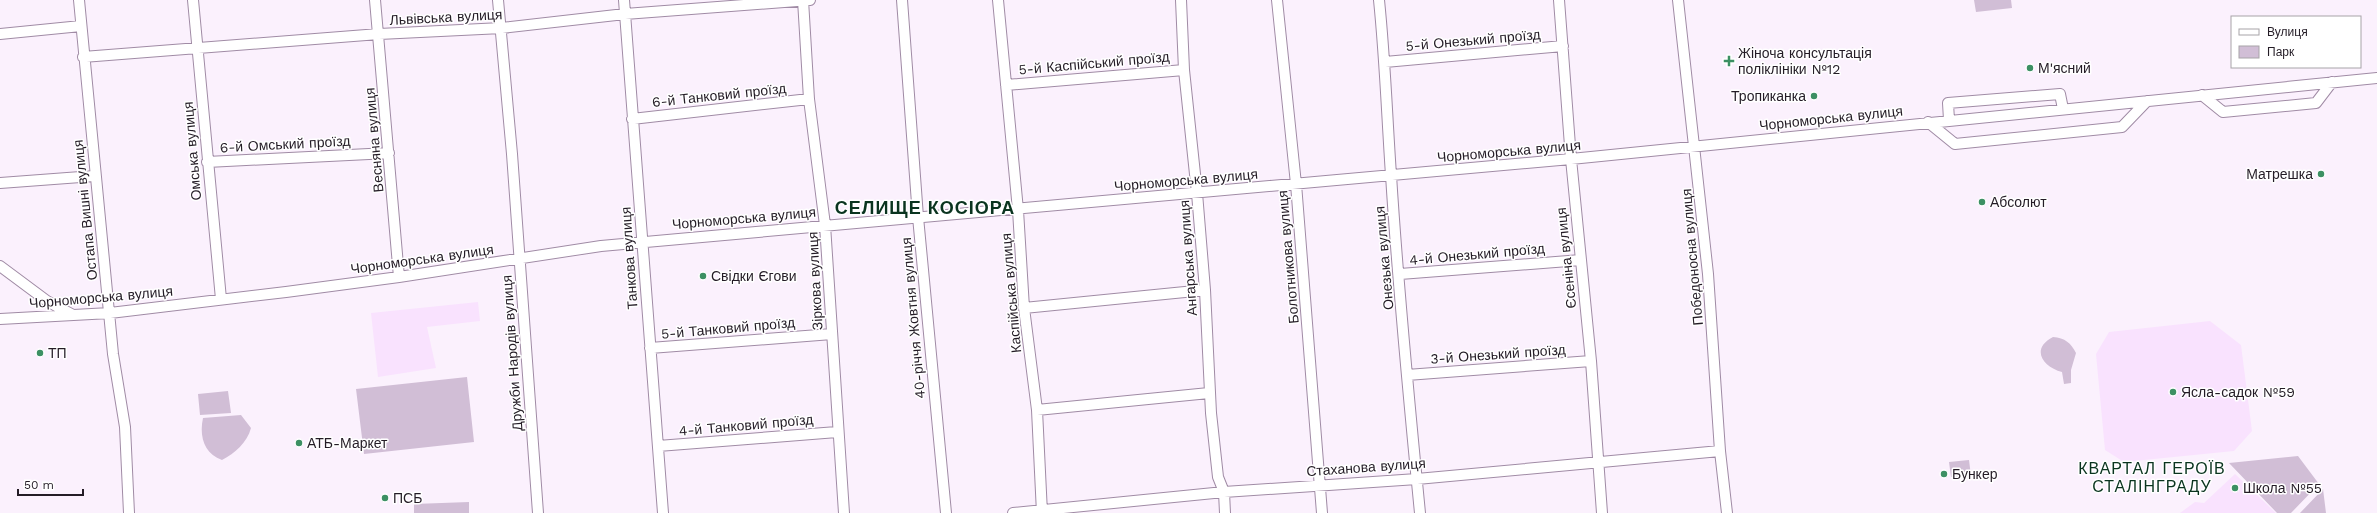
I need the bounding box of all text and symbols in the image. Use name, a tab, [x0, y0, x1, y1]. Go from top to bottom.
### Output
street label: Львівська вулиця	[389, 6, 503, 28]
legend	[2231, 16, 2361, 68]
text: Вулиця	[2267, 25, 2308, 39]
street label: 5-й Онезький проїзд	[1405, 26, 1541, 54]
place label: Жіноча консультація поліклініки №12	[1738, 45, 1872, 77]
text: Парк	[2267, 45, 2295, 59]
street label: 5-й Каспійський проїзд	[1018, 48, 1170, 78]
marker: Жіноча консультація поліклініки №12	[1723, 55, 1735, 67]
place label: М'ясний	[2038, 60, 2091, 76]
marker: М'ясний	[2025, 63, 2035, 73]
street label: 6-й Танковий проїзд	[651, 80, 787, 110]
street label: Весняна вулиця	[361, 87, 387, 193]
place label: Тропиканка	[1731, 88, 1806, 104]
marker: Тропиканка	[1809, 91, 1819, 101]
street label: Омська вулиця	[180, 101, 204, 201]
street label: Чорноморська вулиця	[1758, 103, 1904, 133]
street label: 6-й Омський проїзд	[219, 133, 351, 155]
street label: Чорноморська вулиця	[1436, 137, 1582, 165]
street label: Остапа Вишні вулиця	[70, 139, 100, 281]
street label: Чорноморська вулиця	[1113, 166, 1259, 194]
place label: Матрешка	[2246, 166, 2313, 182]
marker: Матрешка	[2316, 169, 2326, 179]
street label: Победоносна вулиця	[1678, 188, 1706, 326]
street label: Болотникова вулиця	[1274, 190, 1302, 324]
place label: Абсолют	[1990, 194, 2047, 210]
district label: СЕЛИЩЕ КОСІОРА	[835, 197, 1015, 218]
marker: Абсолют	[1977, 197, 1987, 207]
street label: Ангарська вулиця	[1176, 200, 1200, 316]
street label: Чорноморська вулиця	[671, 204, 817, 232]
street label: Онезька вулиця	[1371, 205, 1397, 311]
street label: Танкова вулиця	[617, 206, 641, 310]
street label: Єсеніна вулиця	[1553, 207, 1579, 309]
street label: Зіркова вулиця	[804, 231, 826, 331]
street label: Каспійська вулиця	[998, 232, 1024, 354]
street label: 40-річчя Жовтня вулиця	[898, 237, 928, 399]
street label: 4-й Онезький проїзд	[1409, 240, 1545, 268]
street label: Чорноморська вулиця	[349, 241, 495, 277]
place label: Свідки Єгови	[711, 268, 796, 284]
marker: Свідки Єгови	[698, 271, 708, 281]
street label: Дружби Народів вулиця	[499, 274, 525, 432]
street label: Чорноморська вулиця	[28, 283, 174, 311]
street label: 5-й Танковий проїзд	[660, 314, 796, 342]
street label: 3-й Онезький проїзд	[1430, 341, 1566, 367]
place label: ТП	[48, 345, 67, 361]
marker: ТП	[35, 348, 45, 358]
place label: Ясла-садок №59	[2181, 384, 2295, 400]
marker: Ясла-садок №59	[2168, 387, 2178, 397]
street label: 4-й Танковий проїзд	[678, 411, 814, 439]
place label: АТБ-Маркет	[307, 435, 388, 451]
marker: АТБ-Маркет	[294, 438, 304, 448]
street label: Стаханова вулиця	[1306, 455, 1426, 479]
district label: КВАРТАЛ ГЕРОЇВ СТАЛІНГРАДУ	[2078, 459, 2226, 496]
place label: Бункер	[1952, 466, 1998, 482]
marker: Бункер	[1939, 469, 1949, 479]
scale bar	[18, 471, 83, 497]
text: 50 m	[24, 478, 54, 492]
place label: Школа №55	[2243, 480, 2322, 496]
marker: Школа №55	[2230, 483, 2240, 493]
place label: ПСБ	[393, 490, 422, 506]
marker: ПСБ	[380, 493, 390, 503]

